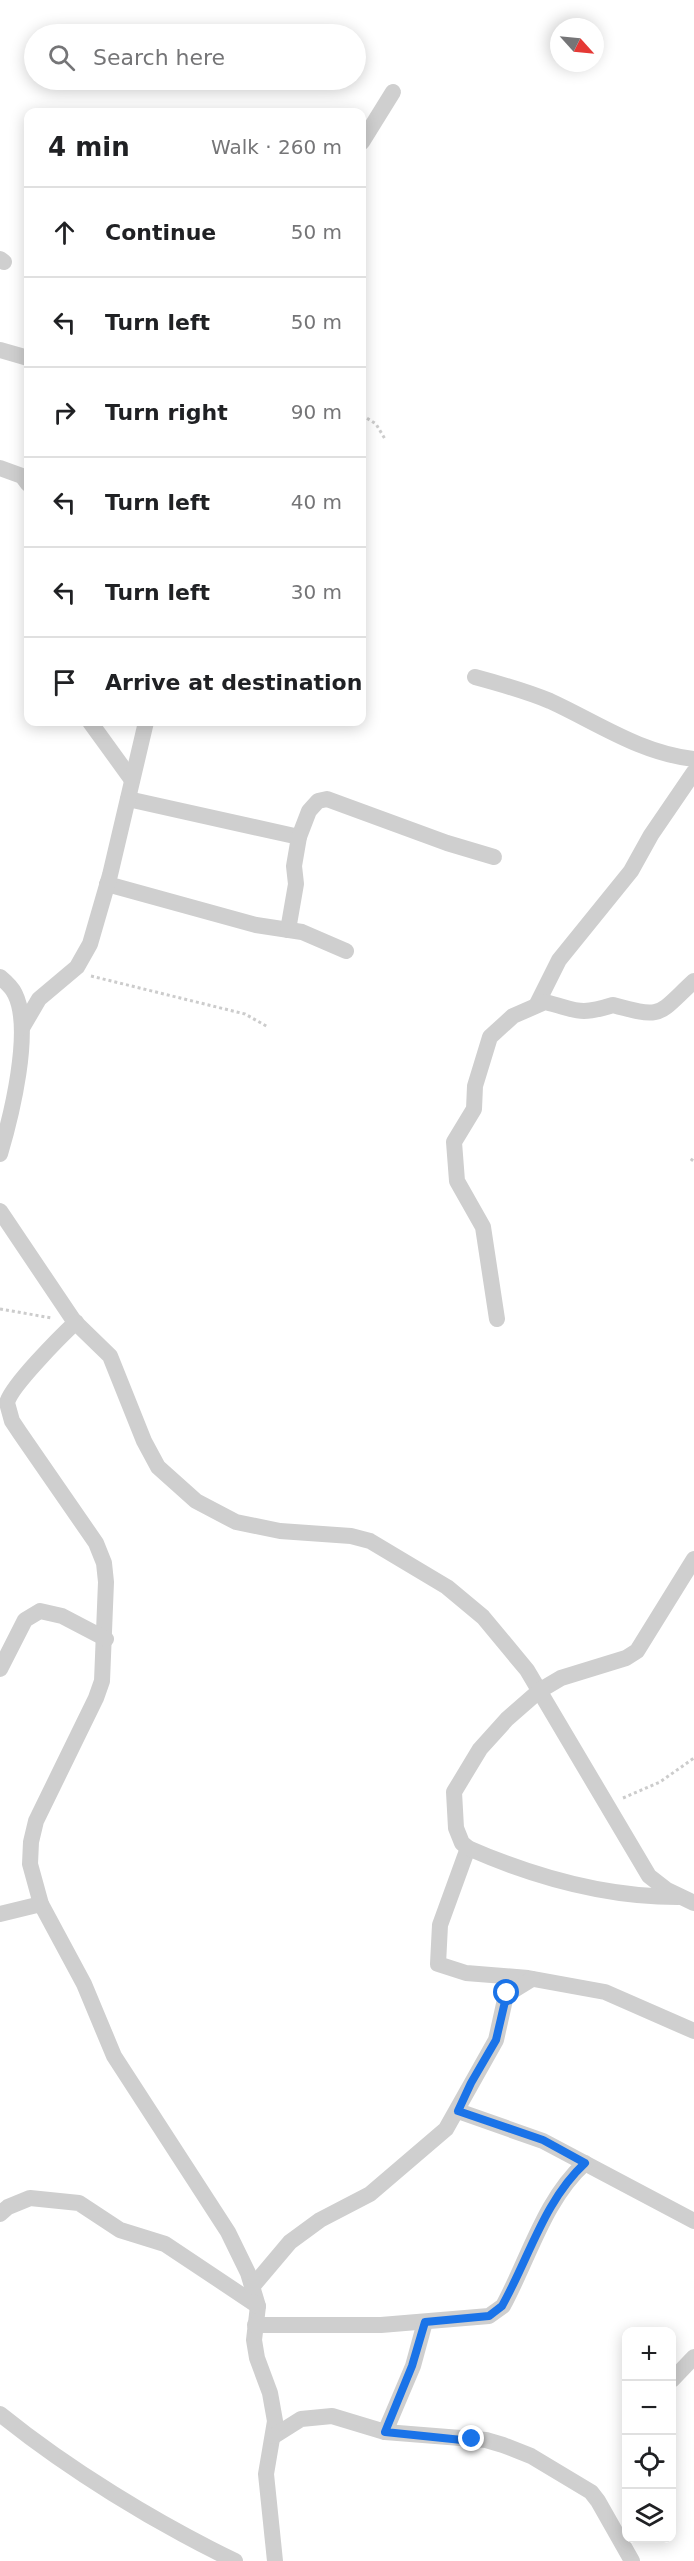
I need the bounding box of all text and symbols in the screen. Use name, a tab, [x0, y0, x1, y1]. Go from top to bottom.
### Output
north arrow	[550, 18, 604, 72]
search box	[24, 24, 366, 90]
icon: search	[45, 41, 78, 74]
text: Search here	[93, 45, 225, 70]
text: 4 min	[48, 132, 130, 162]
text: Walk · 260 m	[211, 135, 342, 159]
icon: ahead	[48, 216, 81, 249]
text: Continue	[105, 220, 216, 245]
text: 50 m	[291, 220, 342, 244]
icon: left	[48, 306, 81, 339]
text: Turn left	[105, 310, 210, 335]
text: 50 m	[291, 310, 342, 334]
icon: right	[48, 396, 81, 429]
text: Turn right	[105, 400, 228, 425]
text: 90 m	[291, 400, 342, 424]
icon: left	[48, 486, 81, 519]
text: Turn left	[105, 490, 210, 515]
text: 40 m	[291, 490, 342, 514]
icon: left	[48, 576, 81, 609]
text: Turn left	[105, 580, 210, 605]
text: 30 m	[291, 580, 342, 604]
icon: arrive	[48, 666, 81, 699]
text: Arrive at destination	[105, 670, 362, 695]
route start	[493, 1979, 519, 2005]
map controls	[622, 2327, 676, 2543]
button: +	[622, 2327, 676, 2381]
button: −	[622, 2381, 676, 2435]
route end	[458, 2425, 484, 2451]
button: locate	[622, 2435, 676, 2489]
button: layers	[622, 2489, 676, 2543]

